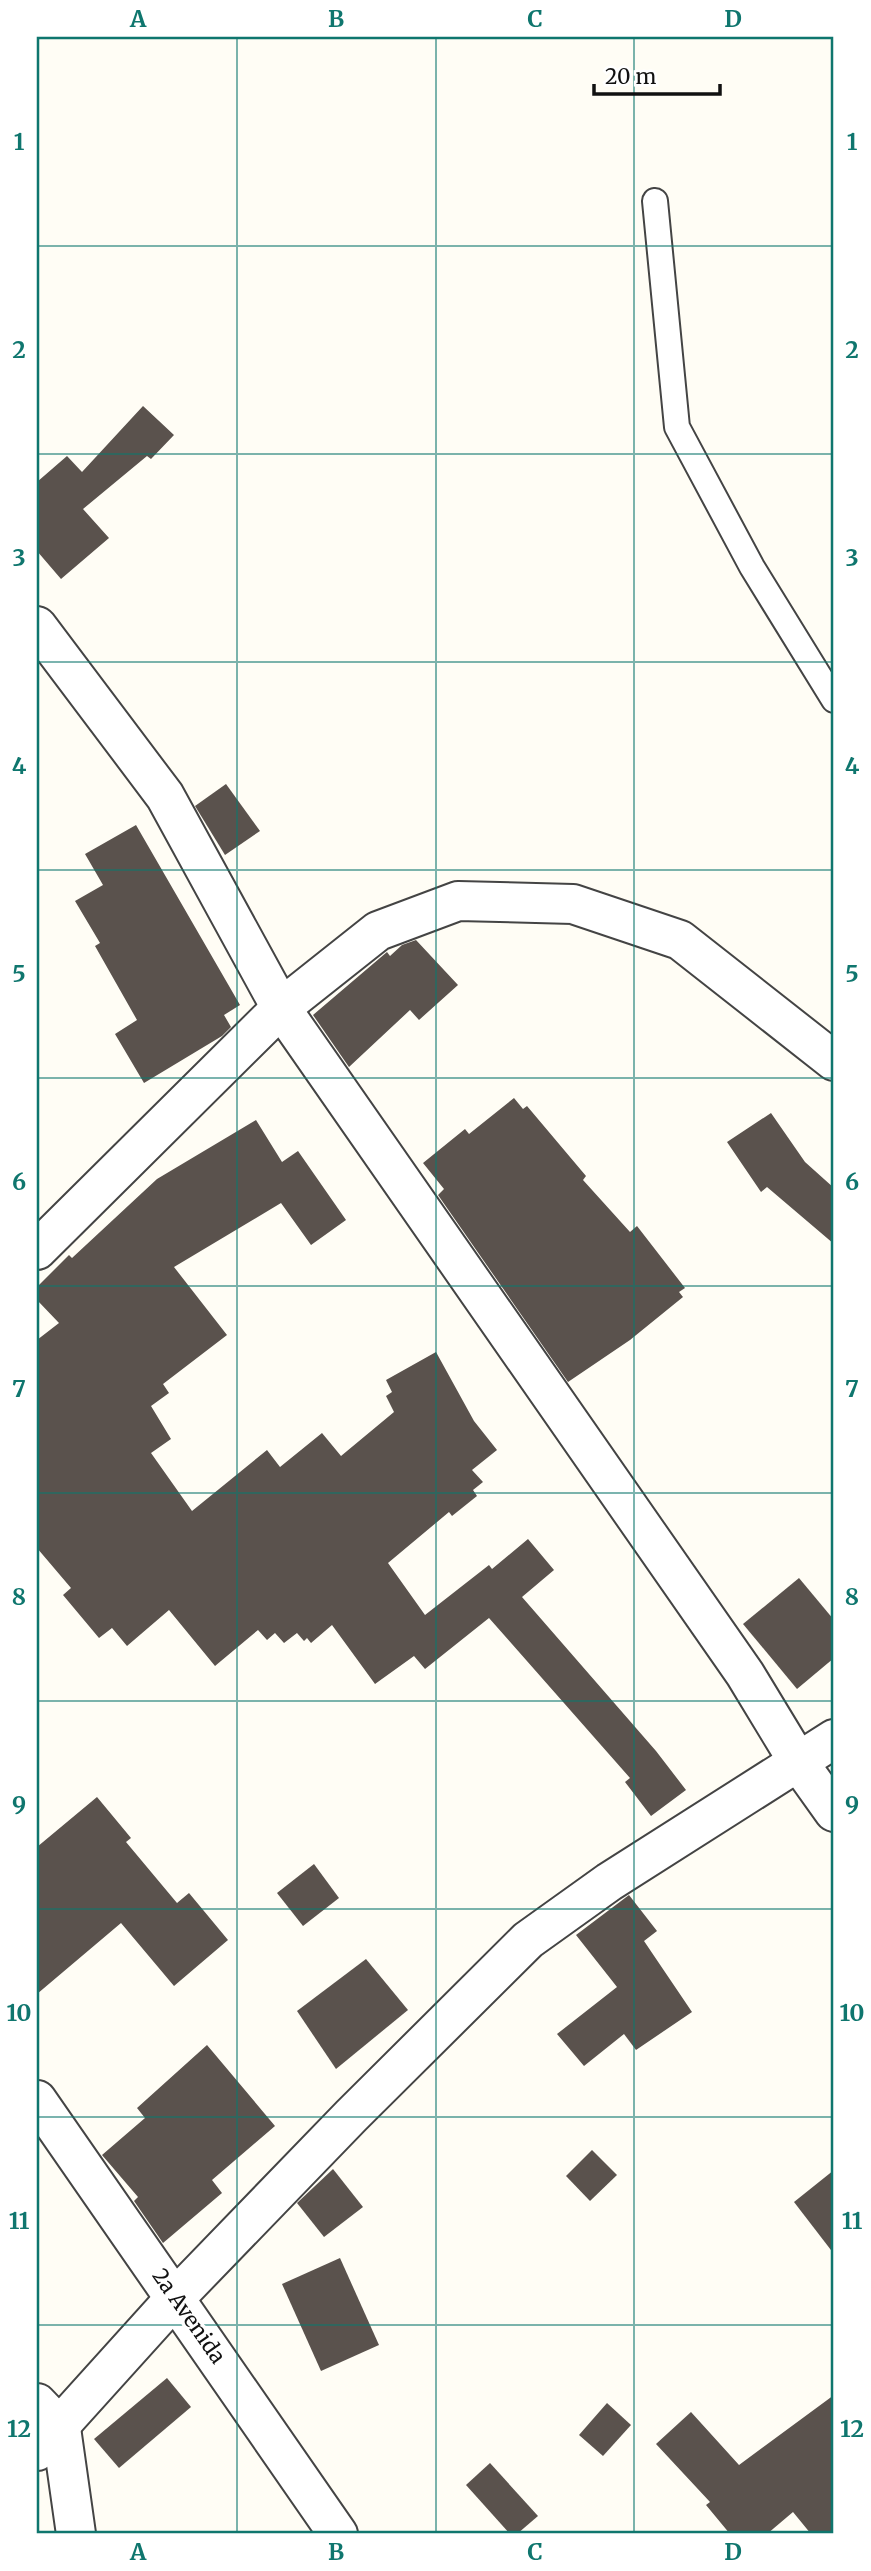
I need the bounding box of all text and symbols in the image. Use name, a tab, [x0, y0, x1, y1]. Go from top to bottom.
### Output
text: A	[129, 4, 147, 33]
text: B	[328, 4, 344, 33]
text: C	[527, 4, 543, 33]
text: D	[724, 4, 742, 33]
scale bar	[594, 52, 720, 96]
text: 20 m	[605, 63, 657, 90]
text: 1	[14, 127, 25, 156]
text: 1	[847, 127, 858, 156]
text: 2	[12, 335, 26, 364]
text: 2	[845, 335, 859, 364]
text: 3	[12, 543, 26, 572]
text: 3	[845, 543, 859, 572]
text: 4	[12, 751, 27, 780]
text: 4	[845, 751, 860, 780]
text: 5	[12, 959, 26, 988]
text: 5	[845, 959, 859, 988]
text: 6	[12, 1167, 26, 1196]
text: 6	[845, 1167, 859, 1196]
text: 7	[12, 1374, 26, 1403]
text: 7	[845, 1374, 859, 1403]
text: 8	[12, 1582, 26, 1611]
text: 8	[845, 1582, 859, 1611]
text: 9	[12, 1790, 26, 1819]
text: 9	[845, 1790, 859, 1819]
text: 10	[7, 1998, 31, 2027]
text: 10	[840, 1998, 864, 2027]
text: 11	[9, 2206, 30, 2235]
text: 11	[842, 2206, 863, 2235]
street label: 2a Avenida	[146, 2263, 232, 2369]
text: 12	[7, 2414, 31, 2443]
text: 12	[840, 2414, 864, 2443]
text: A	[129, 2537, 147, 2566]
text: B	[328, 2537, 344, 2566]
text: C	[527, 2537, 543, 2566]
text: D	[724, 2537, 742, 2566]

